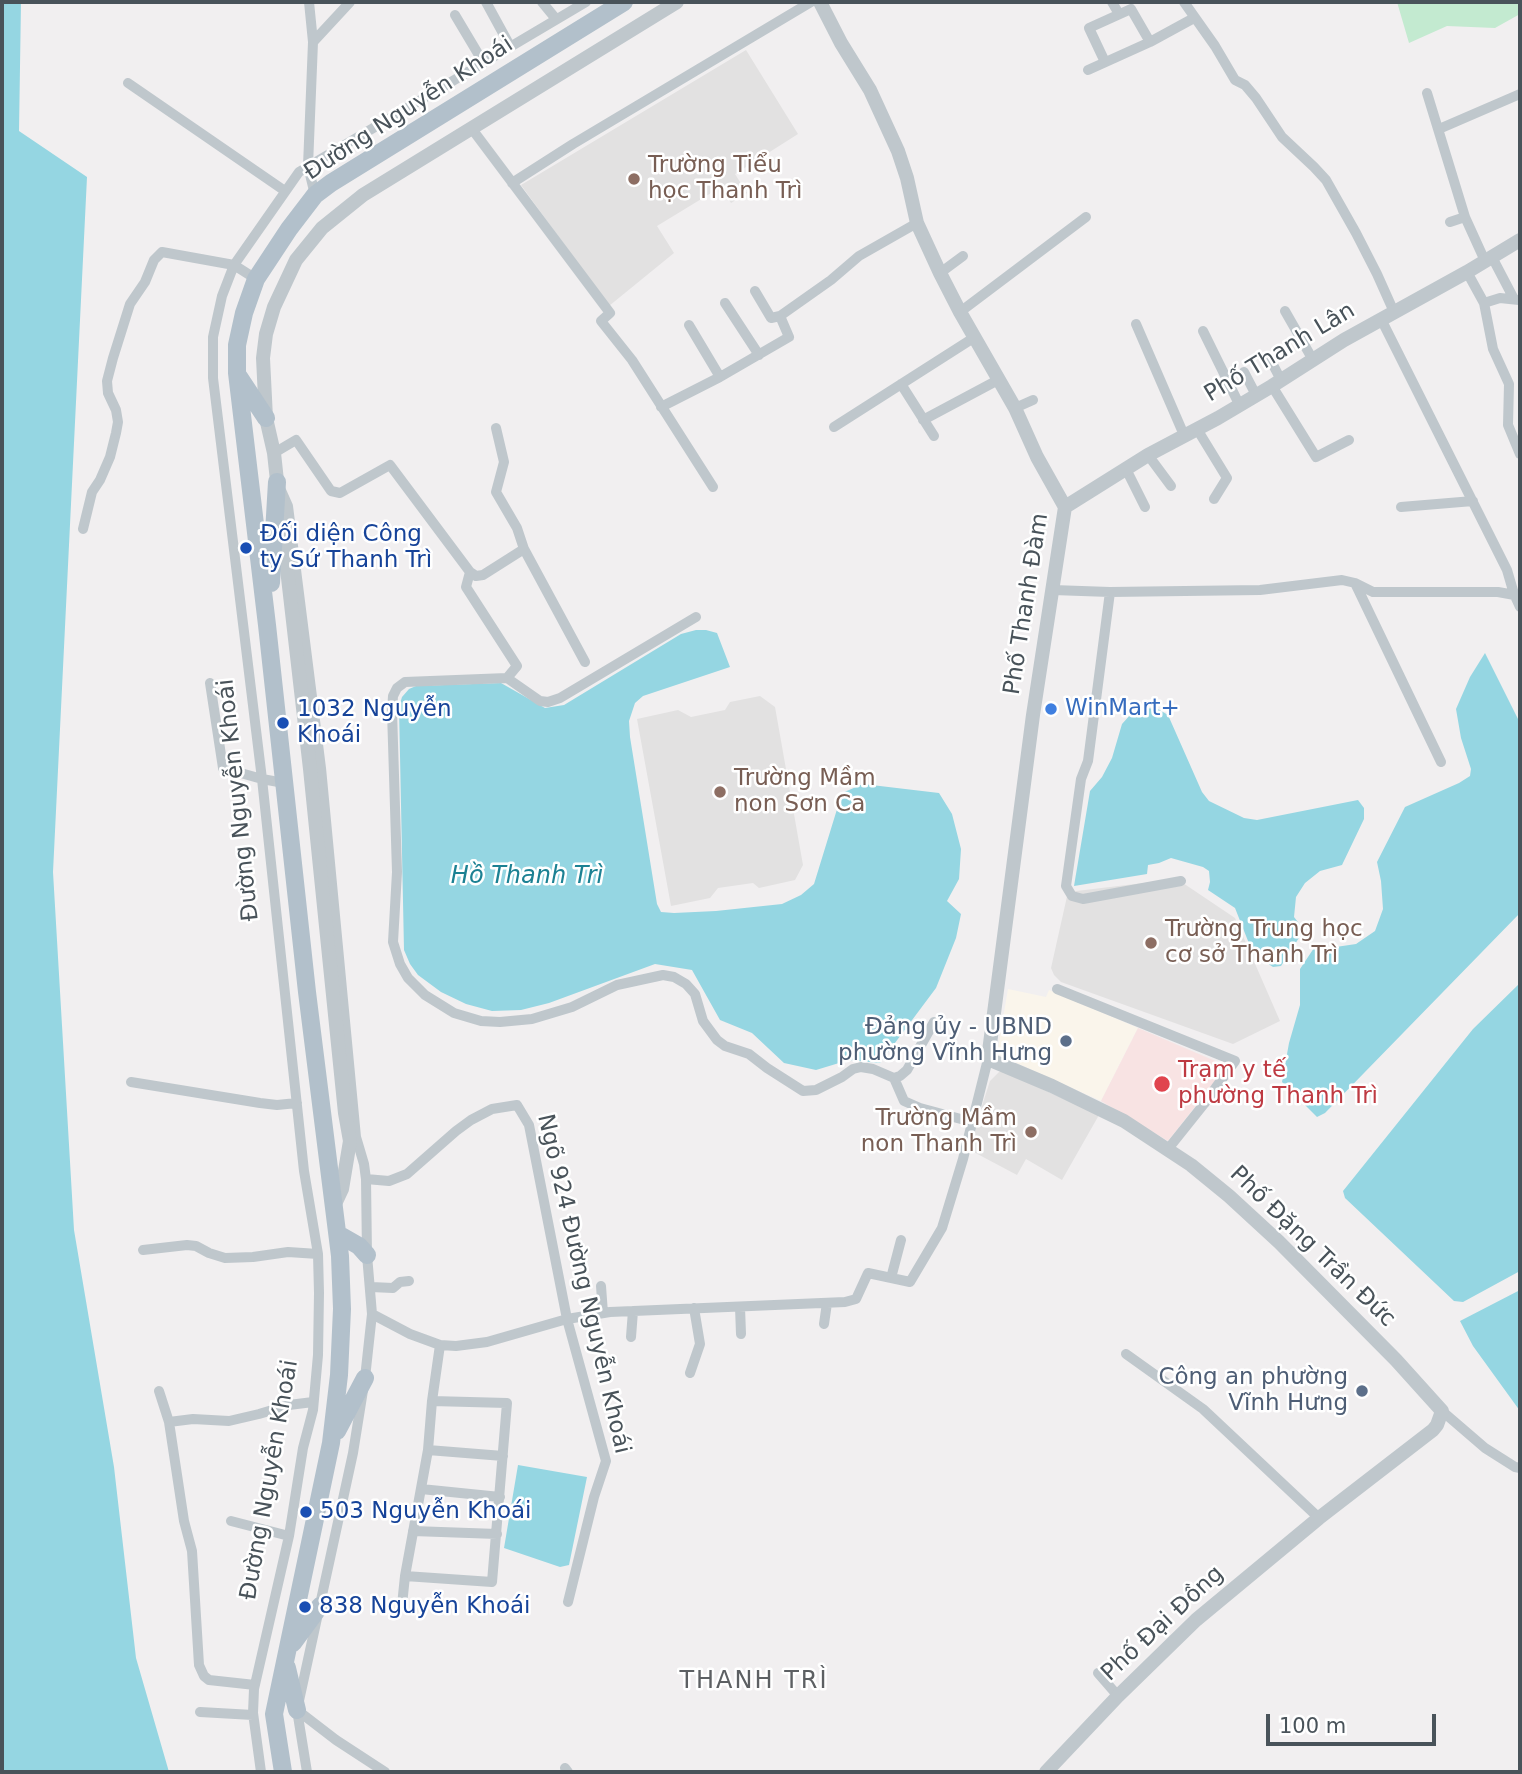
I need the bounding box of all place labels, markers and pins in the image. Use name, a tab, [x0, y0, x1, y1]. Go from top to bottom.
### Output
place label: Trường Tiểu học Thanh Trì	[648, 152, 802, 206]
marker: Trường Tiểu học Thanh Trì	[626, 171, 642, 187]
place label: Đối diện Công ty Sứ Thanh Trì	[260, 521, 432, 575]
marker: Đối diện Công ty Sứ Thanh Trì	[238, 540, 254, 556]
place label: WinMart+	[1065, 695, 1180, 723]
place label: 1032 Nguyễn Khoái	[297, 696, 452, 750]
marker: WinMart+	[1043, 701, 1059, 717]
marker: 1032 Nguyễn Khoái	[275, 715, 291, 731]
place label: Trường Mầm non Sơn Ca	[734, 765, 876, 819]
marker: Trường Mầm non Sơn Ca	[712, 784, 728, 800]
place label: Trường Trung học cơ sở Thanh Trì	[1165, 916, 1363, 970]
marker: Trường Trung học cơ sở Thanh Trì	[1143, 935, 1159, 951]
place label: Đảng ủy - UBND phường Vĩnh Hưng	[838, 1014, 1052, 1068]
marker: Đảng ủy - UBND phường Vĩnh Hưng	[1058, 1033, 1074, 1049]
place label: Trạm y tế phường Thanh Trì	[1178, 1057, 1378, 1111]
marker: Trạm y tế phường Thanh Trì	[1152, 1074, 1172, 1094]
place label: Trường Mầm non Thanh Trì	[861, 1105, 1017, 1159]
marker: Trường Mầm non Thanh Trì	[1023, 1124, 1039, 1140]
place label: Công an phường Vĩnh Hưng	[1158, 1364, 1348, 1418]
marker: Công an phường Vĩnh Hưng	[1354, 1383, 1370, 1399]
place label: 503 Nguyễn Khoái	[320, 1498, 531, 1526]
marker: 503 Nguyễn Khoái	[298, 1504, 314, 1520]
place label: 838 Nguyễn Khoái	[319, 1593, 530, 1621]
marker: 838 Nguyễn Khoái	[297, 1599, 313, 1615]

